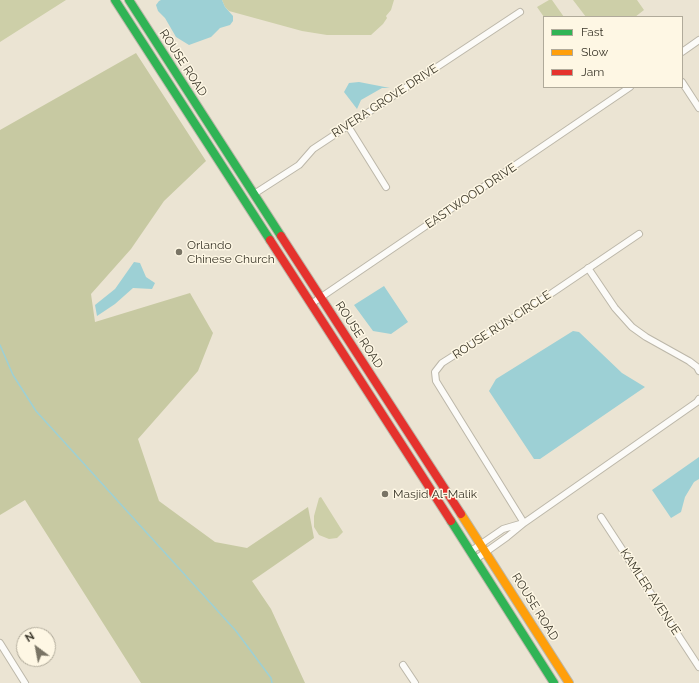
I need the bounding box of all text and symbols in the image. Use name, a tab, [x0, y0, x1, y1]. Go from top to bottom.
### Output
legend	[543, 16, 683, 88]
text: Fast	[581, 25, 604, 39]
street label: ROUSE ROAD	[156, 27, 210, 99]
text: Slow	[581, 45, 608, 59]
street label: RIVERA GROVE DRIVE	[329, 61, 441, 141]
text: Jam	[581, 65, 604, 79]
street label: EASTWOOD DRIVE	[423, 160, 519, 232]
place label: Orlando Chinese Church	[187, 238, 275, 266]
marker: Orlando Chinese Church	[174, 247, 184, 257]
street label: ROUSE RUN CIRCLE	[450, 288, 554, 362]
street label: ROUSE ROAD	[332, 299, 386, 371]
place label: Masjid Al-Malik	[393, 487, 477, 501]
marker: Masjid Al-Malik	[380, 489, 390, 499]
street label: KAMLER AVENUE	[617, 546, 683, 638]
street label: ROUSE ROAD	[509, 571, 561, 643]
north arrow	[16, 627, 56, 667]
text: N	[23, 630, 37, 645]

